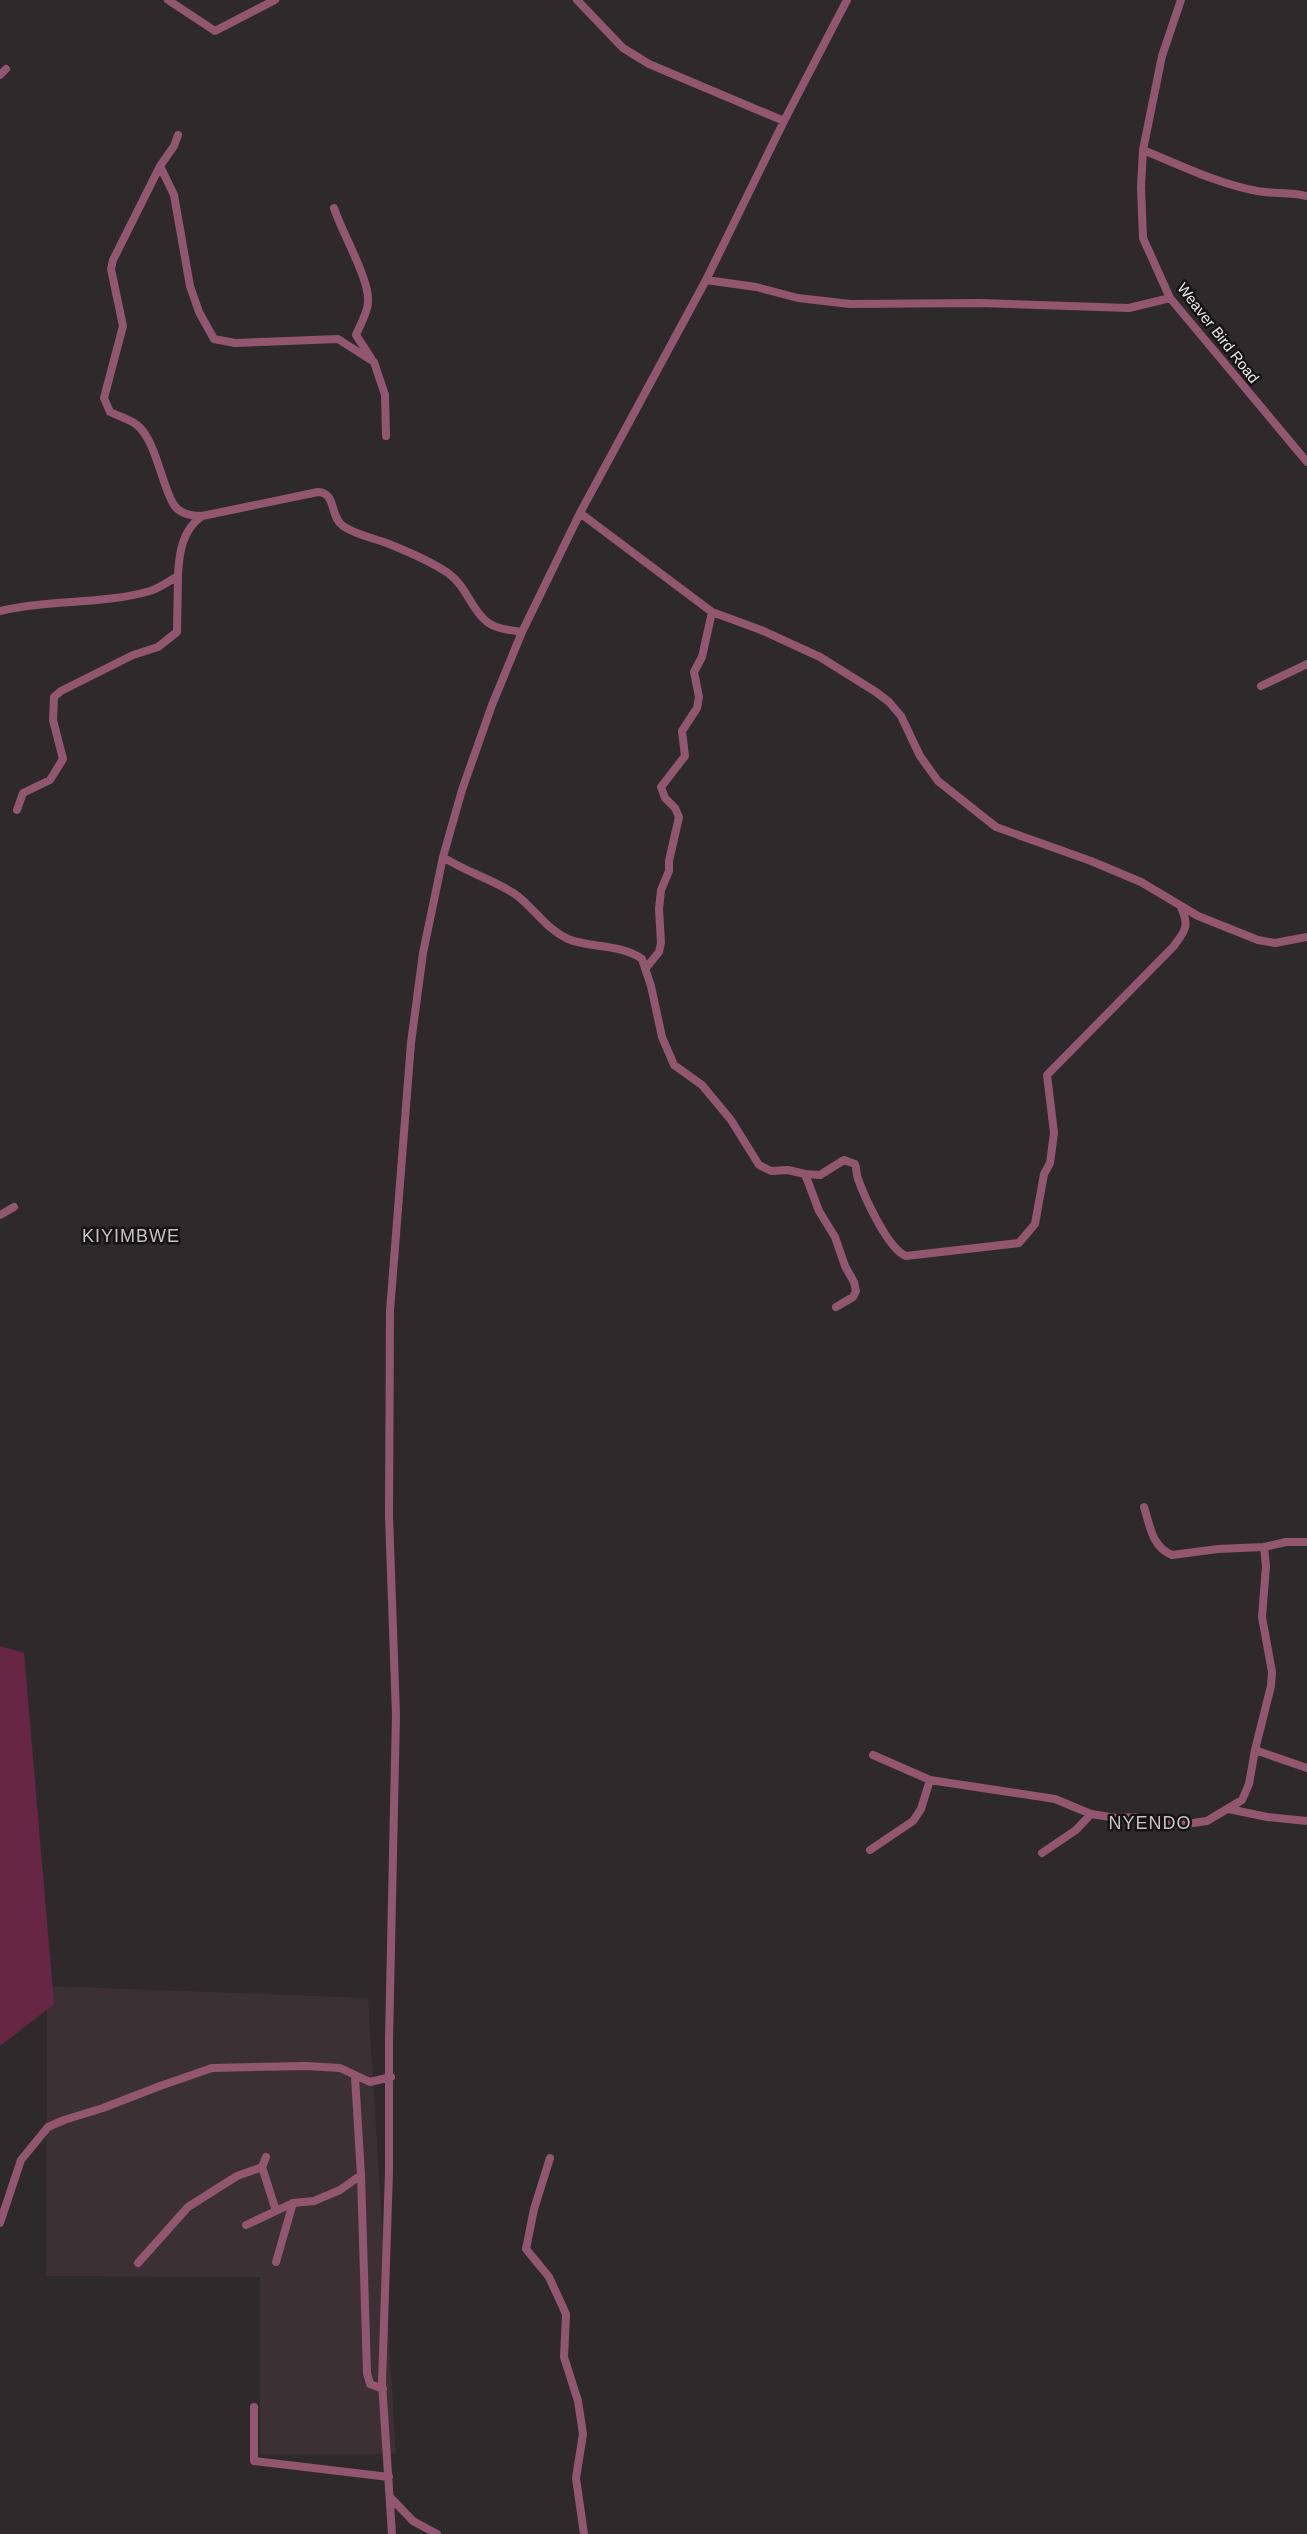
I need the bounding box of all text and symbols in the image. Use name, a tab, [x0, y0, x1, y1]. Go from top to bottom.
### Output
street label: Weaver Bird Road	[1174, 279, 1263, 386]
district label: KIYIMBWE	[82, 1226, 180, 1246]
district label: NYENDO	[1108, 1813, 1192, 1833]

